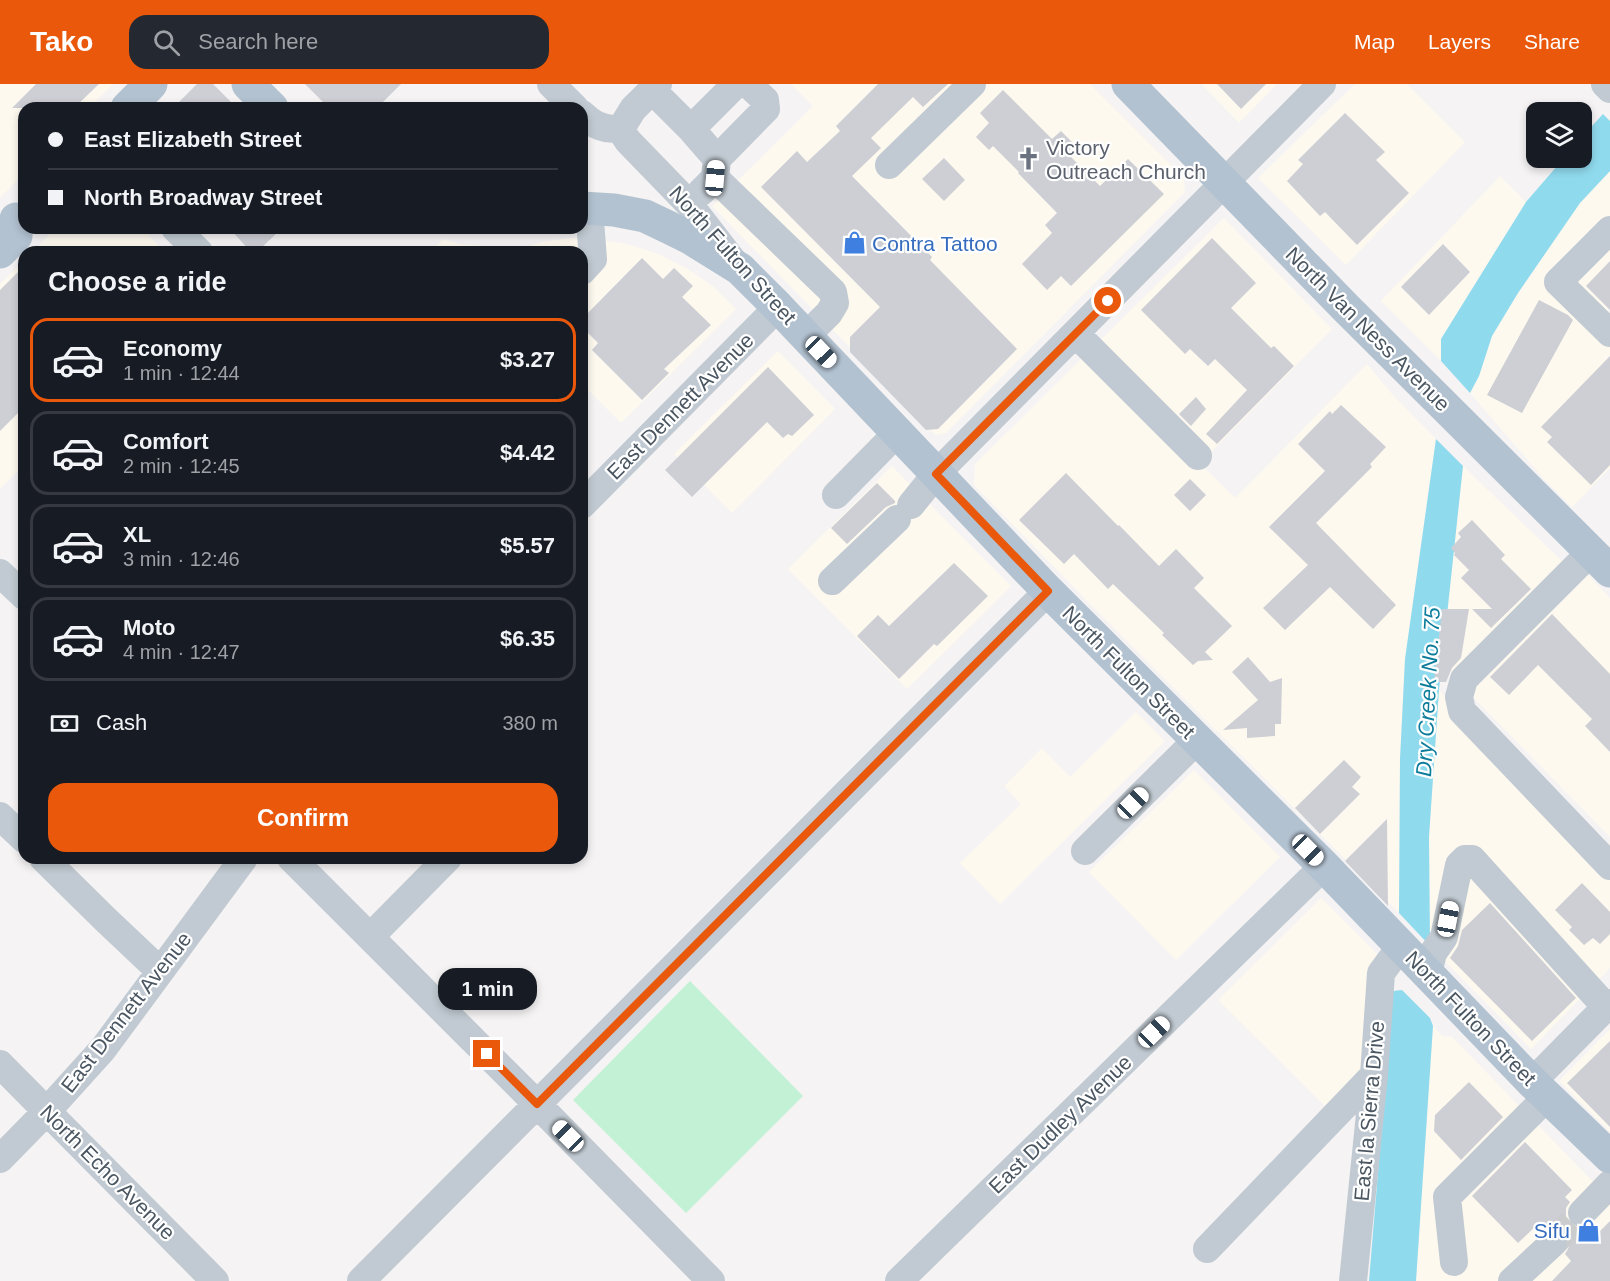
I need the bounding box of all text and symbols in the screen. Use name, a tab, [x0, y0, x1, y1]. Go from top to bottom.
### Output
search box	[129, 15, 549, 69]
text: Tako	[30, 26, 93, 57]
icon: search	[150, 26, 183, 59]
text: Search here	[198, 29, 318, 54]
text: Map	[1354, 30, 1395, 53]
text: Layers	[1428, 30, 1491, 53]
text: Share	[1524, 30, 1580, 53]
map controls	[1526, 102, 1592, 168]
button: layers	[1526, 102, 1592, 168]
text: East Elizabeth Street	[84, 127, 302, 152]
place label: Victory Outreach Church	[1046, 136, 1206, 183]
church icon: Victory Outreach Church	[1015, 146, 1041, 172]
car	[704, 159, 726, 197]
street label: North Fulton Street	[665, 181, 801, 329]
text: North Broadway Street	[84, 185, 322, 210]
shop icon: Contra Tattoo	[841, 230, 867, 256]
place label: Contra Tattoo	[872, 232, 998, 255]
street label: North Van Ness Avenue	[1281, 242, 1455, 416]
text: Choose a ride	[48, 267, 227, 297]
route start	[1094, 287, 1121, 314]
street label: East Dennett Avenue	[602, 328, 758, 484]
icon: car	[51, 333, 105, 387]
car	[802, 333, 840, 371]
text: Economy	[123, 336, 222, 361]
text: $3.27	[500, 347, 555, 372]
text: 1 min · 12:44	[123, 362, 240, 384]
icon: car	[51, 426, 105, 480]
text: Comfort	[123, 429, 209, 454]
text: $4.42	[500, 440, 555, 465]
text: 2 min · 12:45	[123, 455, 240, 477]
icon: car	[51, 519, 105, 573]
text: XL	[123, 522, 151, 547]
text: $5.57	[500, 533, 555, 558]
text: 3 min · 12:46	[123, 548, 240, 570]
street label: North Fulton Street	[1058, 601, 1200, 743]
water label: Dry Creek No. 75	[1411, 606, 1445, 778]
icon: car	[51, 612, 105, 666]
text: Moto	[123, 615, 176, 640]
text: $6.35	[500, 626, 555, 651]
text: 4 min · 12:47	[123, 641, 240, 663]
icon: cash	[48, 707, 81, 740]
text: Cash	[96, 710, 147, 735]
text: 380 m	[502, 712, 558, 734]
button: Confirm	[48, 783, 558, 852]
car	[1114, 784, 1152, 822]
car	[1289, 831, 1327, 869]
car	[1436, 900, 1460, 938]
street label: East Dennett Avenue	[56, 927, 196, 1097]
street label: North Fulton Street	[1401, 946, 1541, 1090]
callout: 1 min	[438, 967, 536, 1009]
text: 1 min	[461, 978, 514, 1000]
car	[1135, 1013, 1173, 1051]
street label: East la Sierra Drive	[1350, 1020, 1388, 1202]
route end	[473, 1040, 500, 1067]
street label: East Dudley Avenue	[984, 1050, 1136, 1198]
street label: North Echo Avenue	[36, 1100, 180, 1244]
car	[549, 1117, 587, 1155]
shop icon: Sifu	[1575, 1217, 1601, 1243]
place label: Sifu	[1534, 1219, 1570, 1242]

